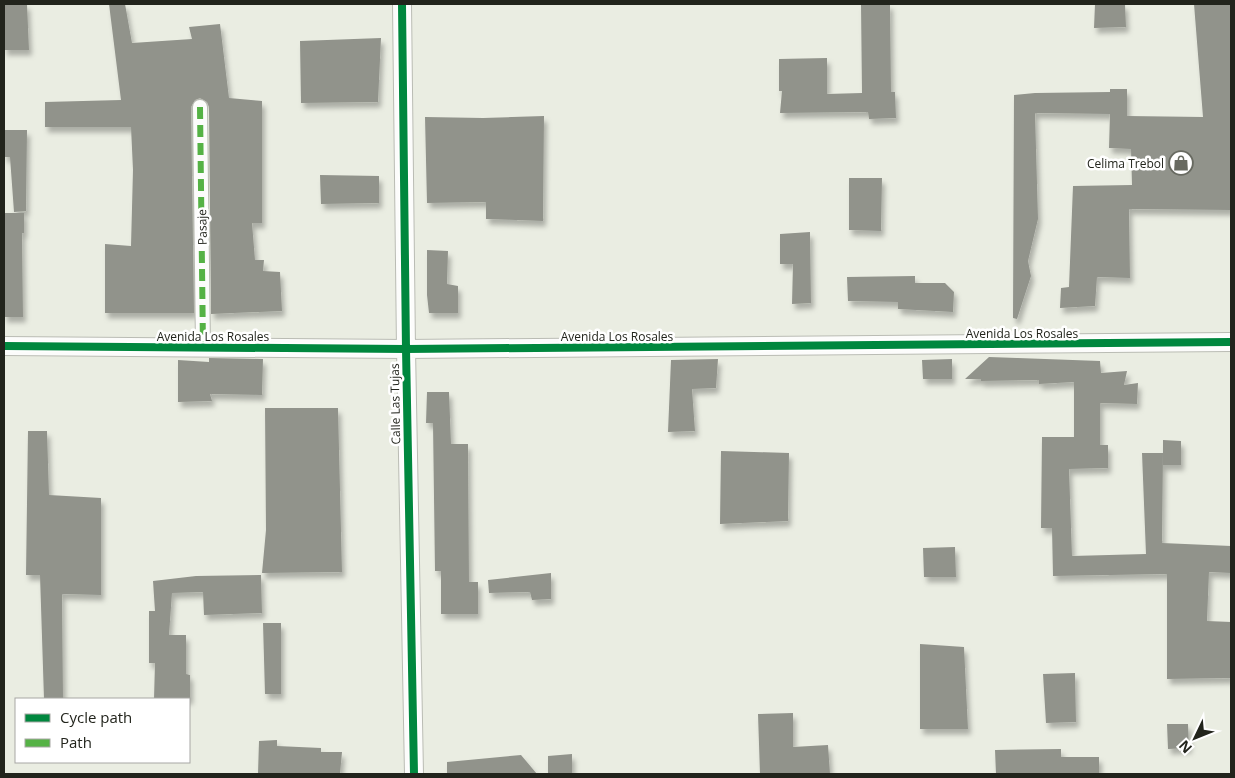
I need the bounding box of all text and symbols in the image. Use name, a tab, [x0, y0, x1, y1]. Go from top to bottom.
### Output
shop icon: Celima Trebol	[1168, 150, 1194, 176]
place label: Celima Trebol	[1087, 155, 1164, 172]
street label: Pasaje	[193, 209, 211, 245]
street label: Avenida Los Rosales	[966, 325, 1079, 342]
street label: Avenida Los Rosales	[157, 328, 270, 345]
street label: Avenida Los Rosales	[561, 328, 674, 345]
street label: Calle Las Tujas	[386, 363, 404, 445]
legend	[15, 698, 190, 763]
text: Cycle path	[60, 707, 132, 727]
north arrow	[1170, 713, 1220, 763]
text: Path	[60, 732, 92, 752]
text: N	[1174, 737, 1196, 758]

